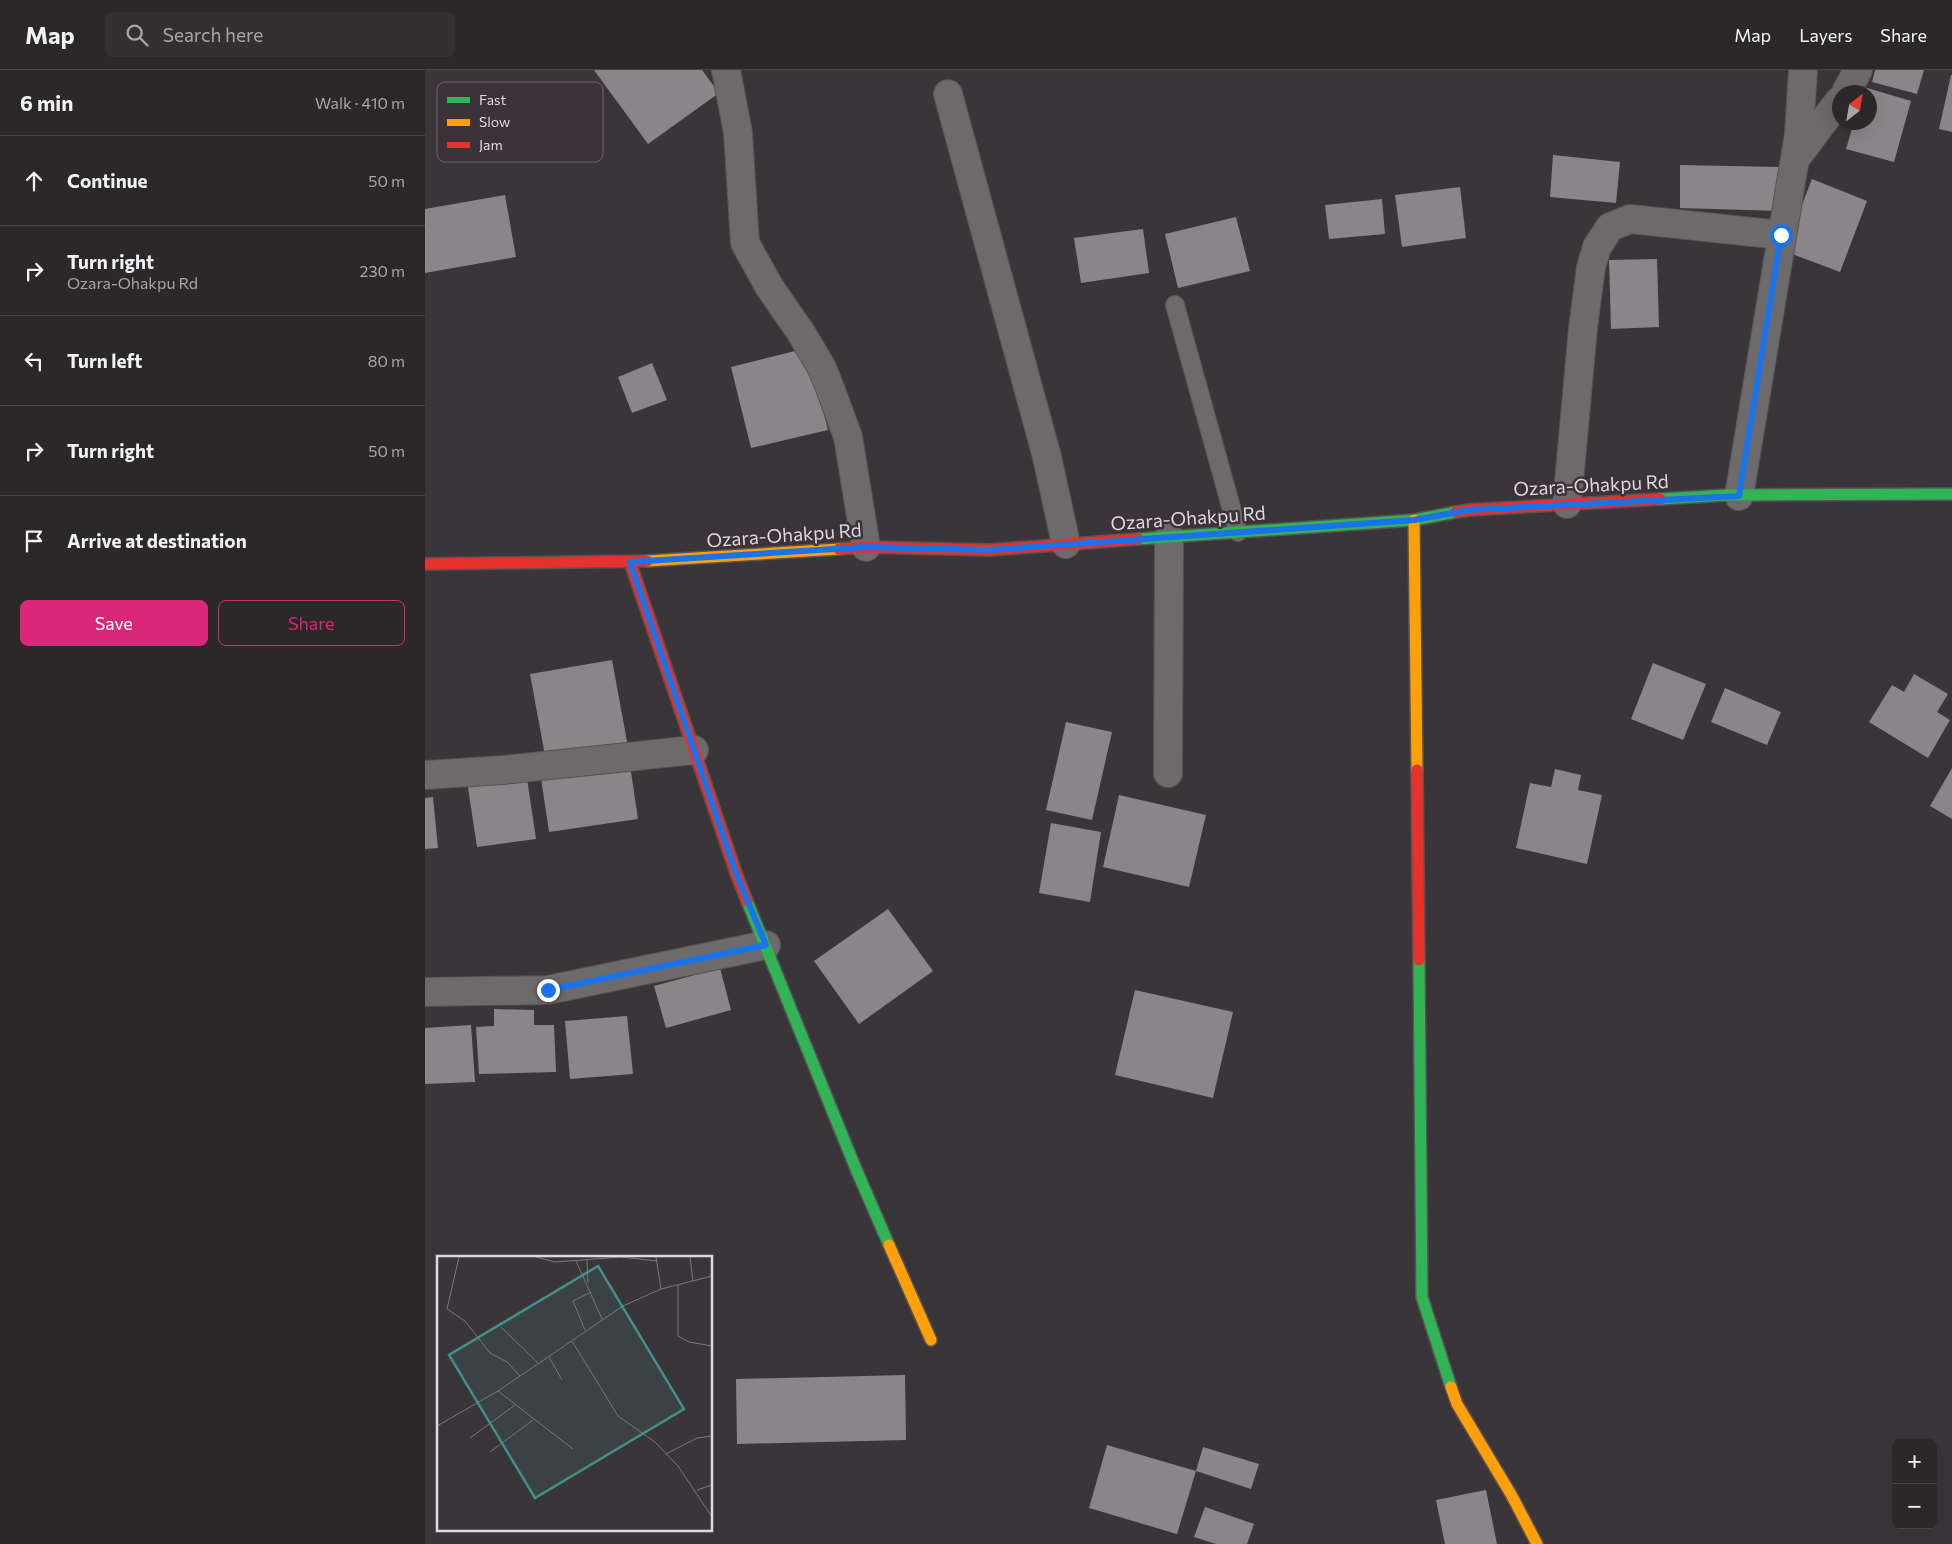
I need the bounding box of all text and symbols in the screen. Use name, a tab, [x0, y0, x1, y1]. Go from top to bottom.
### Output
search box	[105, 12, 455, 57]
text: Map	[25, 20, 75, 49]
icon: search	[123, 21, 151, 49]
text: Search here	[163, 23, 263, 46]
text: Map	[1734, 24, 1771, 46]
text: Layers	[1799, 24, 1852, 46]
text: Share	[1880, 24, 1927, 46]
legend	[437, 82, 603, 162]
north arrow	[1832, 85, 1877, 130]
text: 6 min	[20, 90, 73, 115]
text: Fast	[479, 91, 506, 108]
text: Walk · 410 m	[315, 93, 405, 112]
text: Slow	[479, 113, 510, 130]
text: Jam	[479, 136, 503, 153]
icon: ahead	[20, 167, 48, 195]
text: Continue	[67, 169, 147, 192]
text: 50 m	[368, 171, 405, 190]
route start	[1770, 224, 1793, 247]
text: Turn right	[67, 250, 154, 273]
icon: right	[20, 257, 48, 285]
text: 230 m	[360, 261, 405, 280]
text: Ozara-Ohakpu Rd	[67, 273, 198, 292]
icon: left	[20, 347, 48, 375]
text: Turn left	[67, 349, 142, 372]
text: 80 m	[368, 351, 405, 370]
icon: right	[20, 437, 48, 465]
text: Turn right	[67, 439, 154, 462]
text: 50 m	[368, 441, 405, 460]
street label: Ozara-Ohakpu Rd	[1513, 469, 1669, 500]
street label: Ozara-Ohakpu Rd	[1110, 501, 1266, 534]
street label: Ozara-Ohakpu Rd	[706, 518, 862, 551]
icon: arrive	[20, 527, 48, 555]
text: Arrive at destination	[67, 529, 247, 552]
button: Save	[20, 600, 208, 646]
button: Share	[218, 600, 405, 646]
route end	[537, 979, 560, 1002]
inset map	[437, 1256, 713, 1532]
map controls	[1892, 1439, 1937, 1529]
button: +	[1892, 1439, 1937, 1484]
button: −	[1892, 1484, 1937, 1529]

